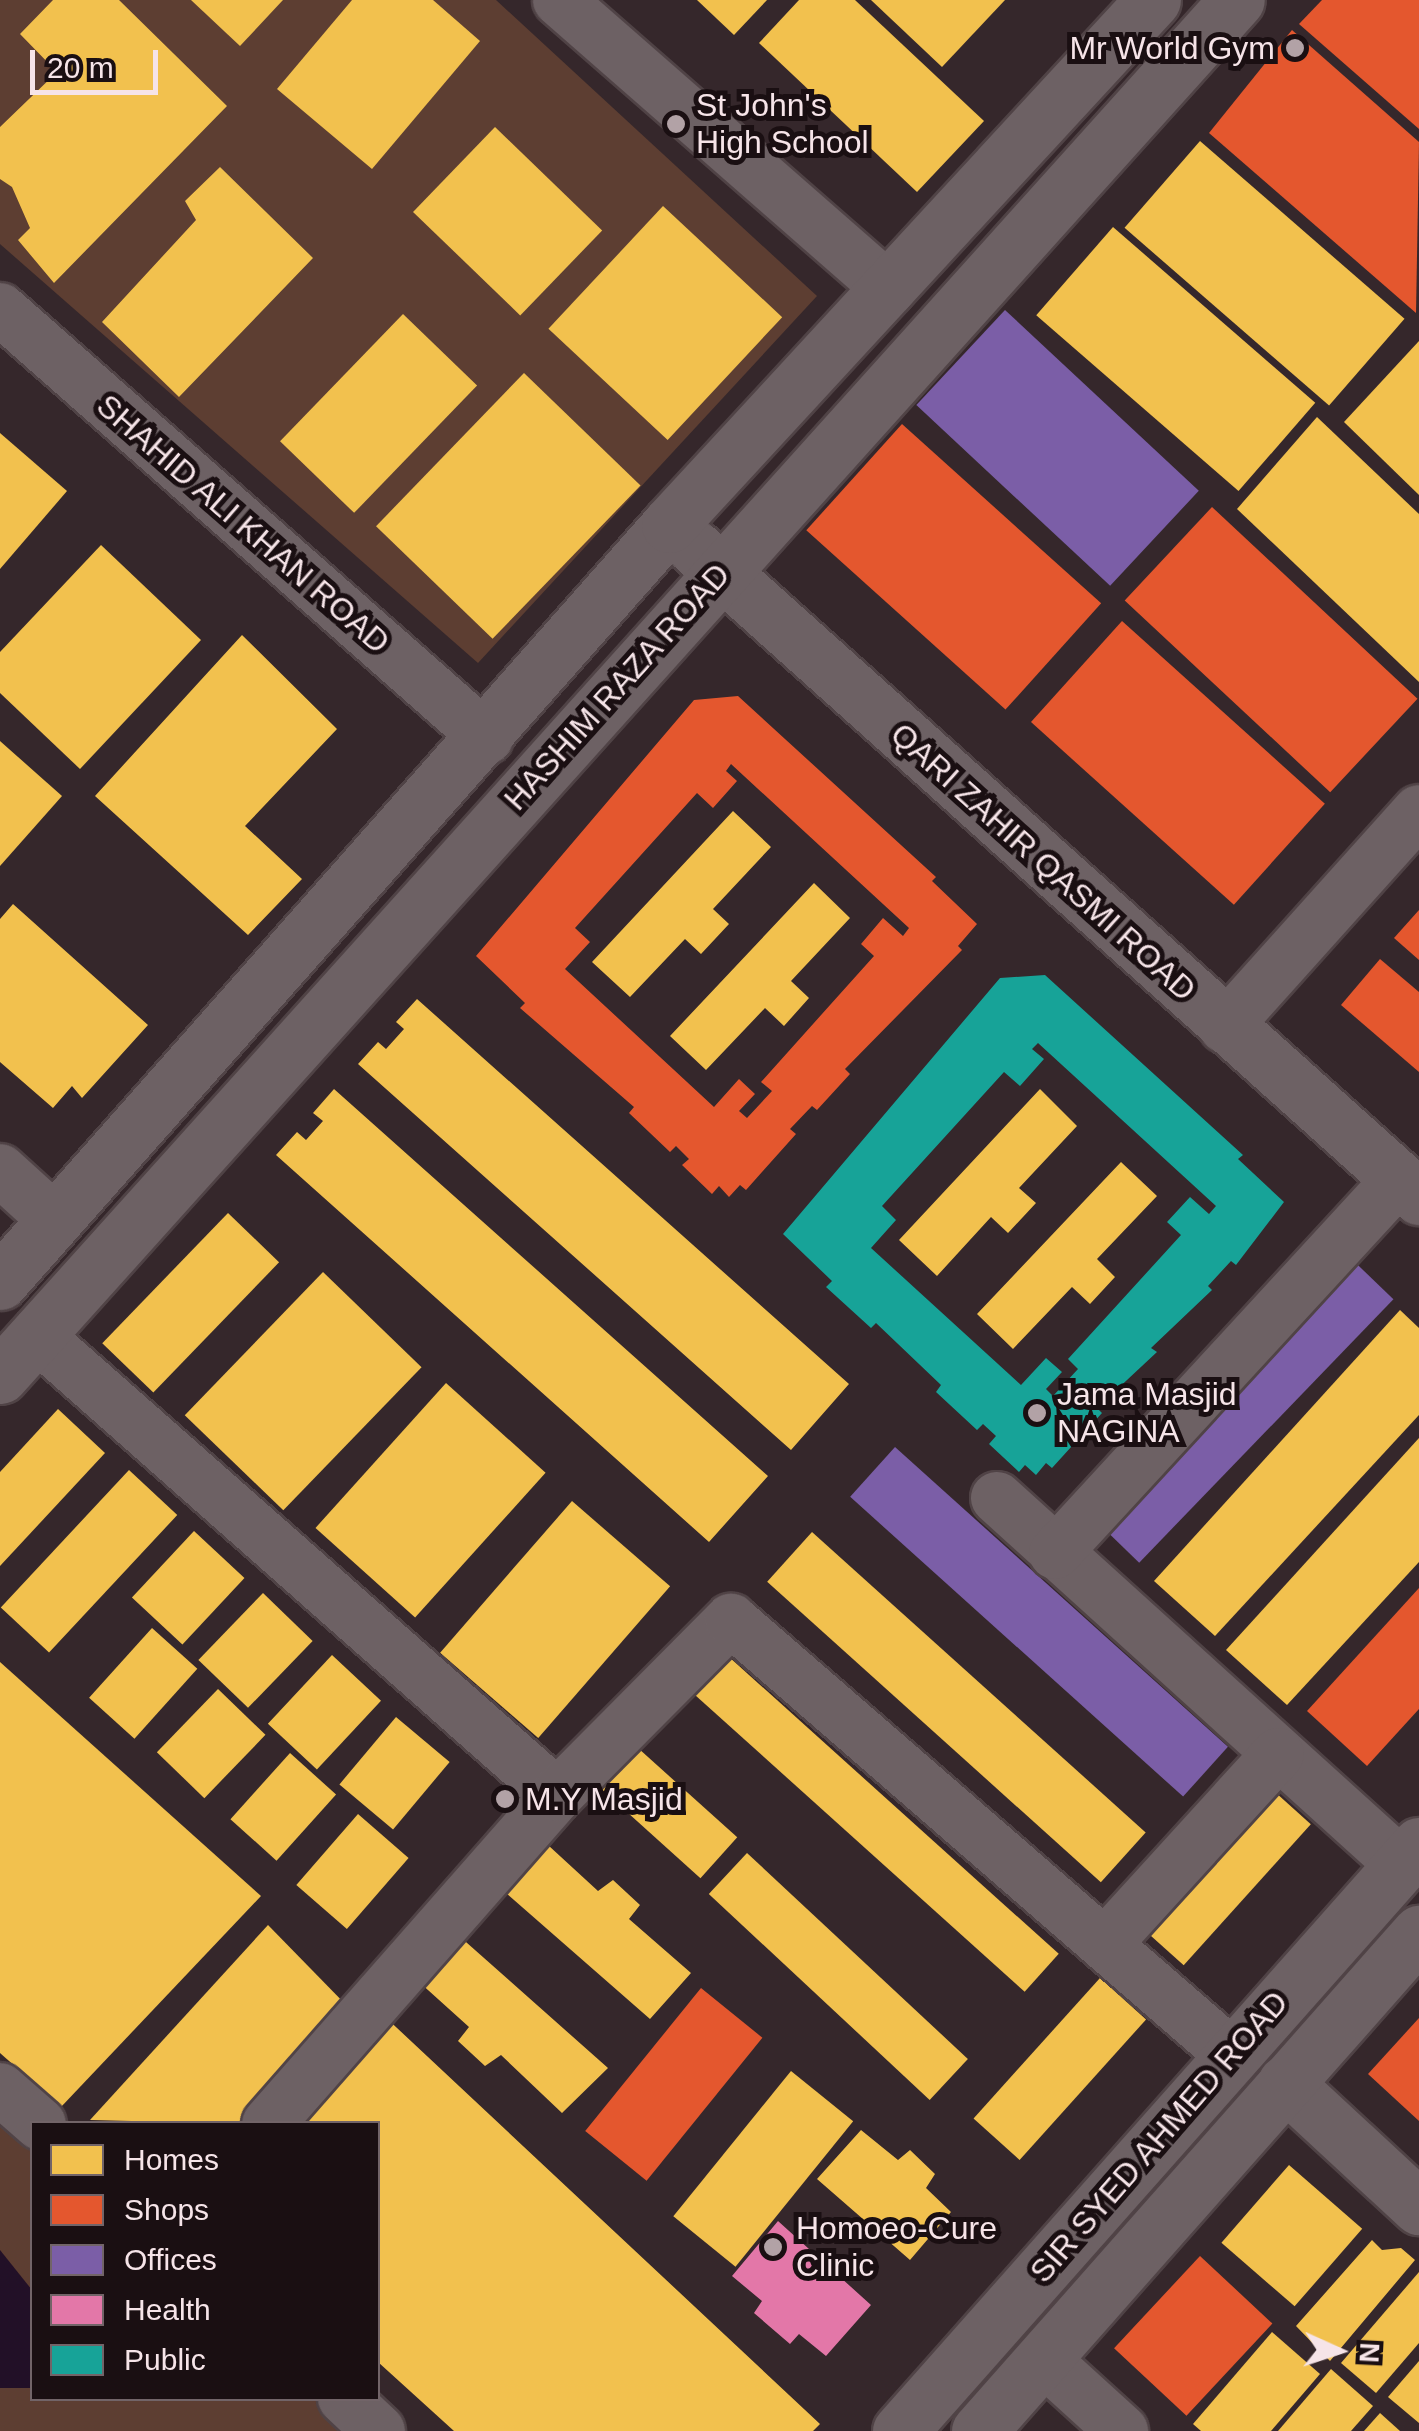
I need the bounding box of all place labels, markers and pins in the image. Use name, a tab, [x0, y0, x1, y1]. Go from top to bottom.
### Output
place label: Mr World Gym	[1069, 29, 1275, 67]
marker: Mr World Gym	[1284, 37, 1306, 59]
place label: St John's High School	[696, 87, 869, 162]
marker: St John's High School	[665, 113, 687, 135]
place label: Jama Masjid NAGINA	[1057, 1376, 1237, 1451]
marker: Jama Masjid NAGINA	[1026, 1402, 1048, 1424]
place label: M.Y Masjid	[525, 1780, 683, 1818]
marker: M.Y Masjid	[494, 1788, 516, 1810]
place label: Homoeo-Cure Clinic	[796, 2210, 997, 2285]
marker: Homoeo-Cure Clinic	[760, 2234, 786, 2260]

